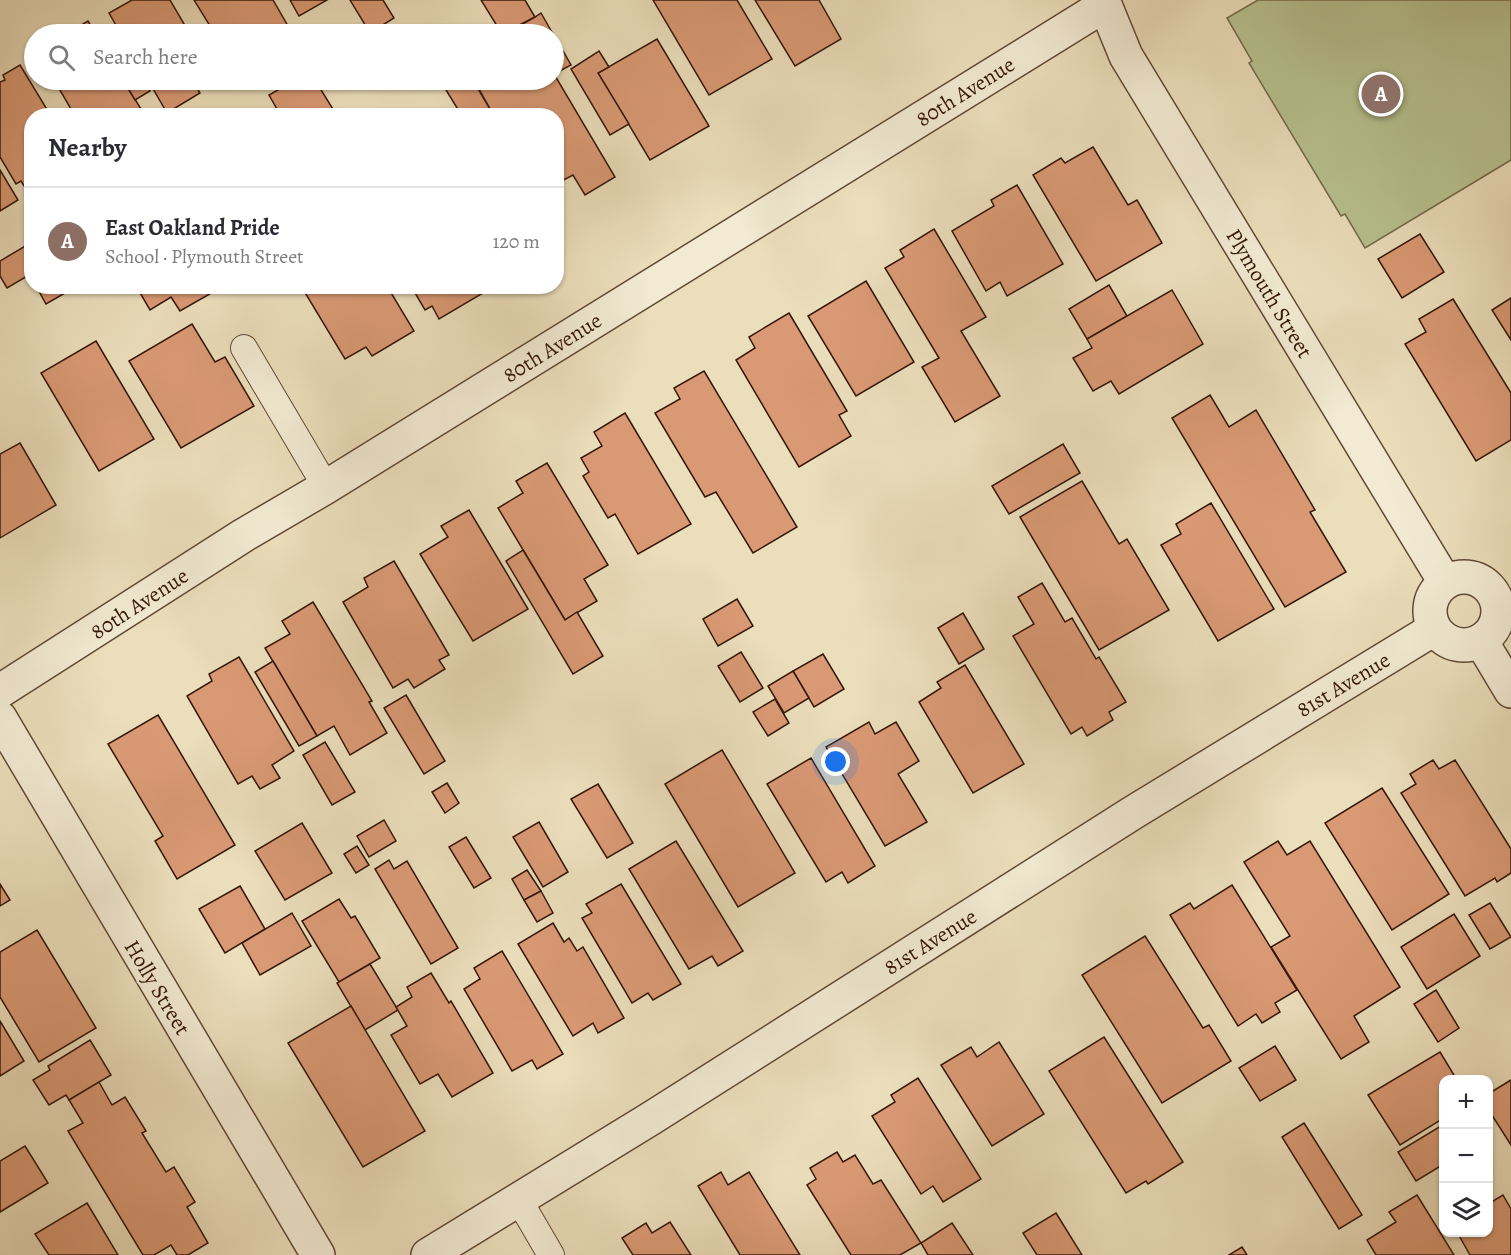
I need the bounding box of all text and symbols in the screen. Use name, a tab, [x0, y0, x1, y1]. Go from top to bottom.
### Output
search box	[24, 24, 564, 90]
icon: search	[45, 41, 78, 74]
text: Search here	[93, 42, 198, 72]
street label: 80th Avenue	[910, 50, 1021, 134]
pin: A	[1362, 72, 1400, 116]
text: Nearby	[48, 130, 127, 165]
text: East Oakland Pride	[105, 213, 280, 243]
street label: Plymouth Street	[1219, 223, 1320, 364]
text: A	[61, 228, 74, 255]
text: 120 m	[492, 228, 540, 255]
text: School · Plymouth Street	[105, 243, 304, 270]
street label: 80th Avenue	[497, 306, 608, 390]
street label: 80th Avenue	[85, 561, 194, 647]
street label: 81st Avenue	[1291, 645, 1396, 725]
your location	[821, 747, 850, 776]
street label: 81st Avenue	[878, 902, 983, 982]
street label: Holly Street	[117, 934, 197, 1041]
map controls	[1439, 1075, 1493, 1237]
button: +	[1439, 1075, 1493, 1129]
button: −	[1439, 1129, 1493, 1183]
button: layers	[1439, 1183, 1493, 1237]

